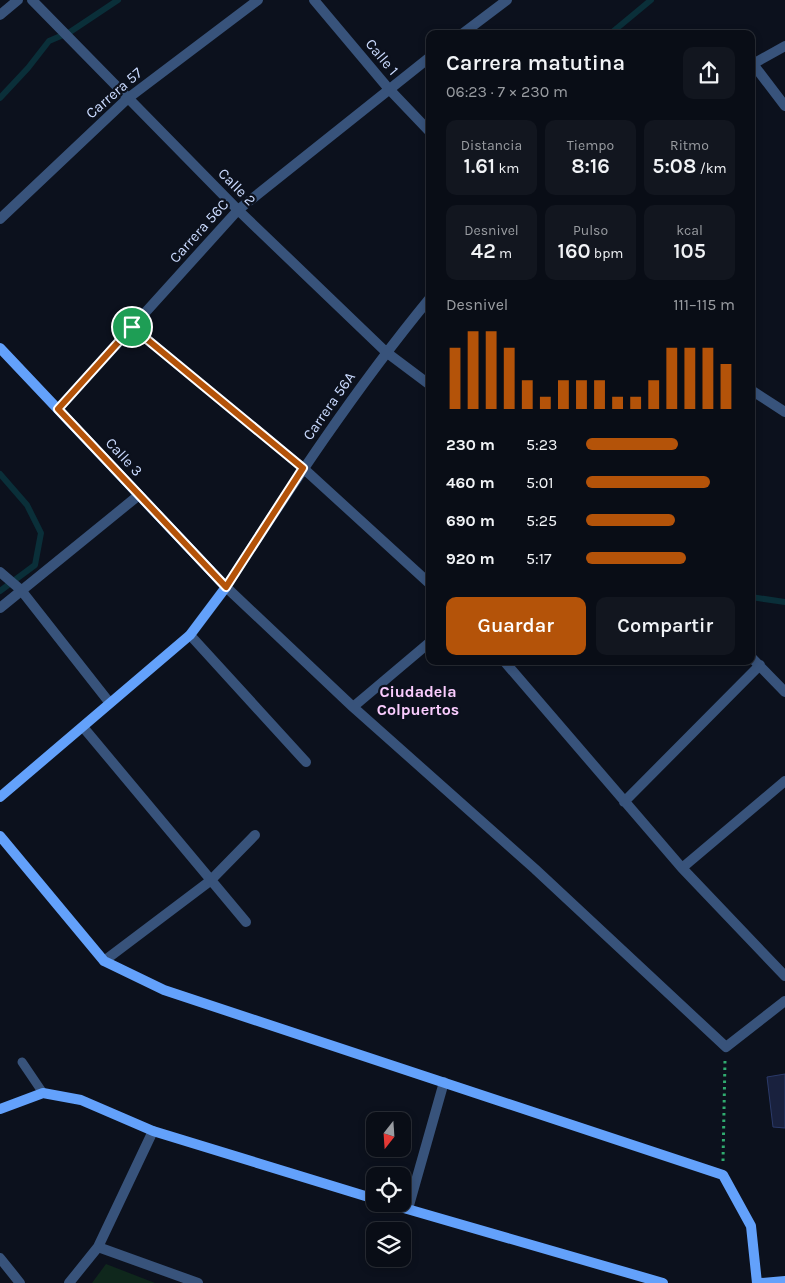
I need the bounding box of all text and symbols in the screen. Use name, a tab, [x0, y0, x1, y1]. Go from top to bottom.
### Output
street label: Calle 1	[362, 35, 402, 79]
button: share	[683, 47, 735, 99]
text: Carrera matutina	[446, 50, 625, 76]
street label: Carrera 57	[82, 64, 146, 122]
text: 06:23 · 7 × 230 m	[446, 82, 568, 101]
text: Distancia	[461, 137, 522, 154]
text: Tiempo	[567, 137, 614, 154]
text: Ritmo	[670, 137, 709, 154]
text: 1.61	[464, 154, 495, 178]
text: 8:16	[571, 154, 610, 178]
text: 5:08	[652, 154, 696, 178]
text: km	[495, 160, 519, 177]
text: /km	[696, 160, 727, 177]
street label: Calle 2	[214, 164, 260, 210]
street label: Carrera 56C	[166, 195, 232, 267]
text: Desnivel	[464, 222, 519, 239]
text: Pulso	[573, 222, 608, 239]
text: kcal	[676, 222, 703, 239]
text: 42	[471, 239, 496, 263]
text: 160	[558, 239, 591, 263]
text: 105	[673, 239, 706, 263]
text: m	[496, 245, 512, 262]
text: bpm	[591, 245, 623, 262]
text: Desnivel	[446, 295, 508, 314]
text: 111–115 m	[673, 295, 735, 314]
pin	[111, 306, 153, 348]
icon: arrive	[118, 313, 146, 341]
street label: Carrera 56A	[299, 368, 359, 443]
street label: Calle 3	[102, 434, 146, 480]
text: 230 m	[446, 435, 495, 454]
text: 5:23	[526, 435, 557, 454]
text: 460 m	[446, 473, 495, 492]
text: 5:01	[526, 473, 554, 492]
text: 690 m	[446, 511, 495, 530]
text: 5:25	[526, 511, 557, 530]
text: 920 m	[446, 549, 495, 568]
text: 5:17	[526, 549, 552, 568]
button: Guardar	[446, 597, 586, 655]
button: Compartir	[596, 597, 735, 655]
district label: Ciudadela Colpuertos	[377, 682, 459, 719]
north arrow	[366, 1112, 411, 1158]
map controls	[366, 1112, 411, 1267]
button: locate	[366, 1167, 411, 1212]
button: layers	[366, 1222, 411, 1267]

